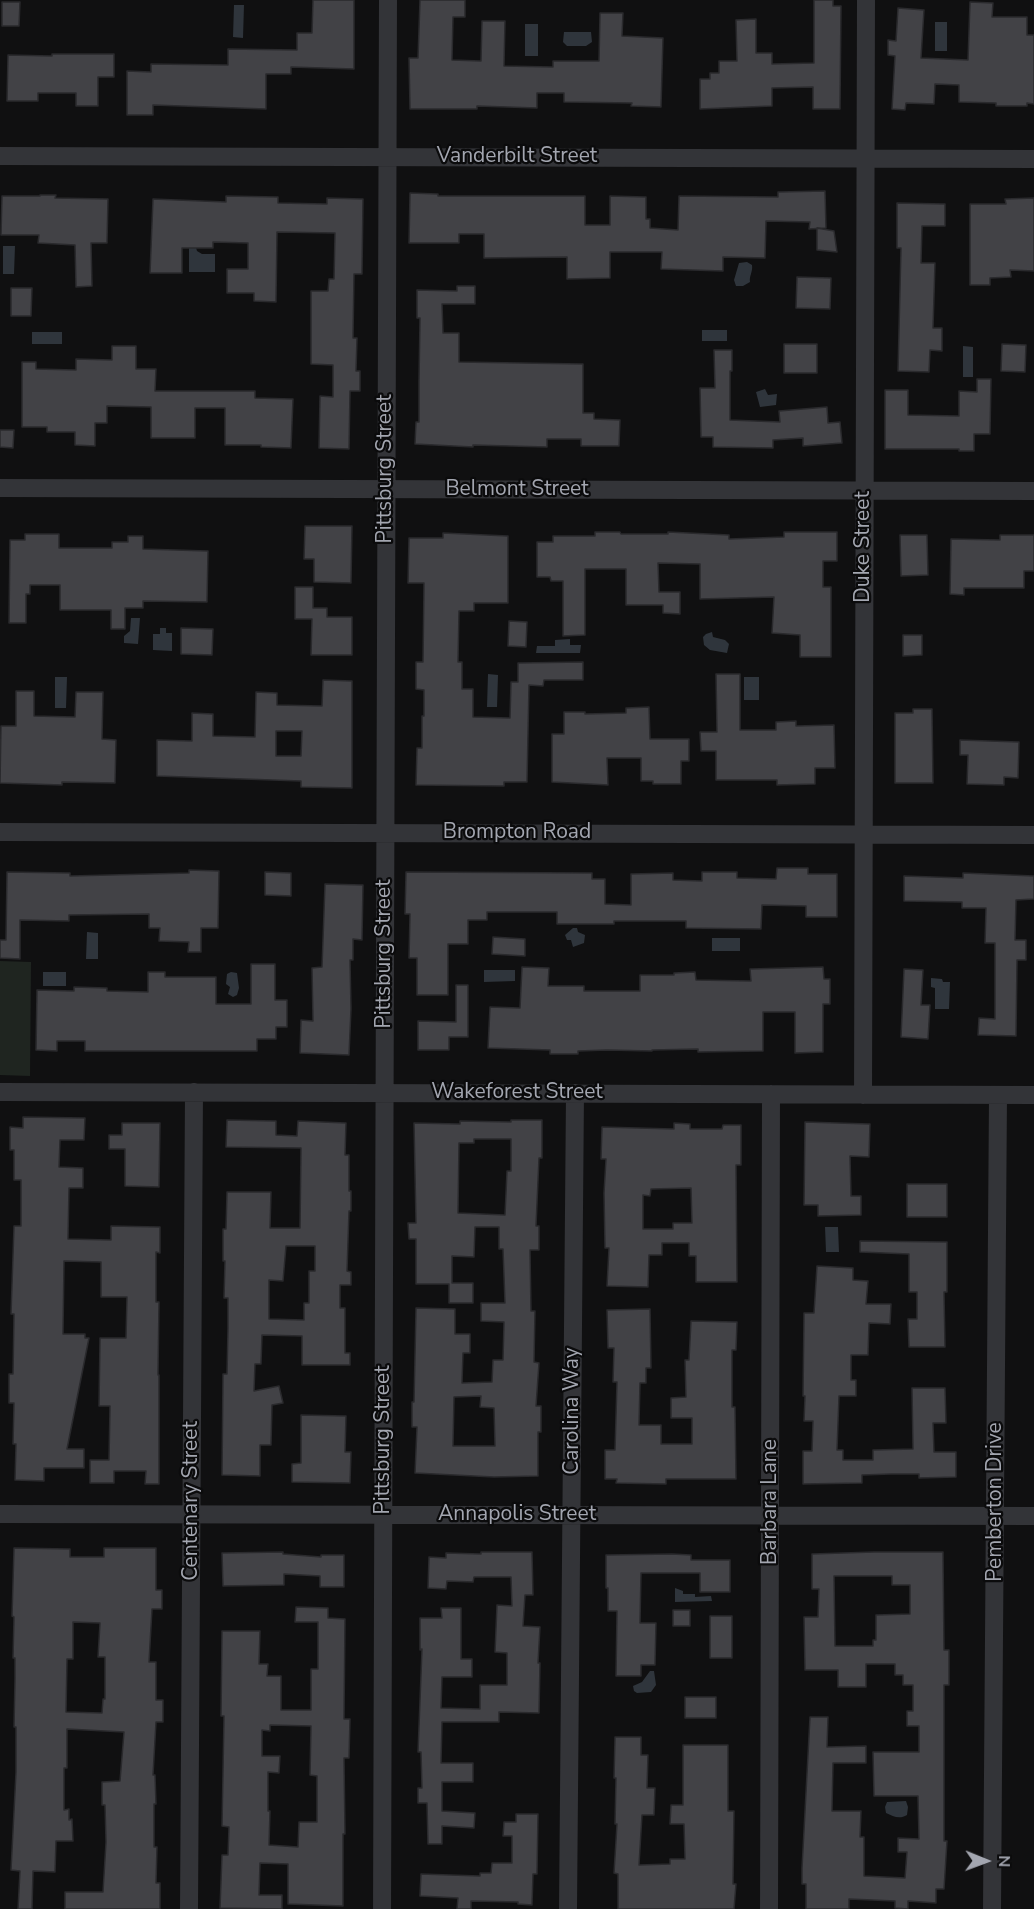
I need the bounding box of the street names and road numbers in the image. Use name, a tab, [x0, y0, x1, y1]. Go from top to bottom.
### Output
street label: Vanderbilt Street	[437, 144, 597, 170]
street label: Pittsburg Street	[373, 394, 399, 544]
street label: Belmont Street	[445, 477, 589, 503]
street label: Duke Street	[851, 491, 877, 603]
street label: Brompton Road	[443, 820, 591, 846]
street label: Pittsburg Street	[372, 879, 398, 1029]
street label: Wakeforest Street	[431, 1080, 603, 1106]
street label: Carolina Way	[560, 1347, 586, 1475]
street label: Pittsburg Street	[371, 1365, 397, 1515]
street label: Centenary Street	[179, 1421, 205, 1581]
street label: Pemberton Drive	[983, 1422, 1009, 1582]
street label: Barbara Lane	[758, 1439, 784, 1565]
street label: Annapolis Street	[438, 1502, 596, 1528]

